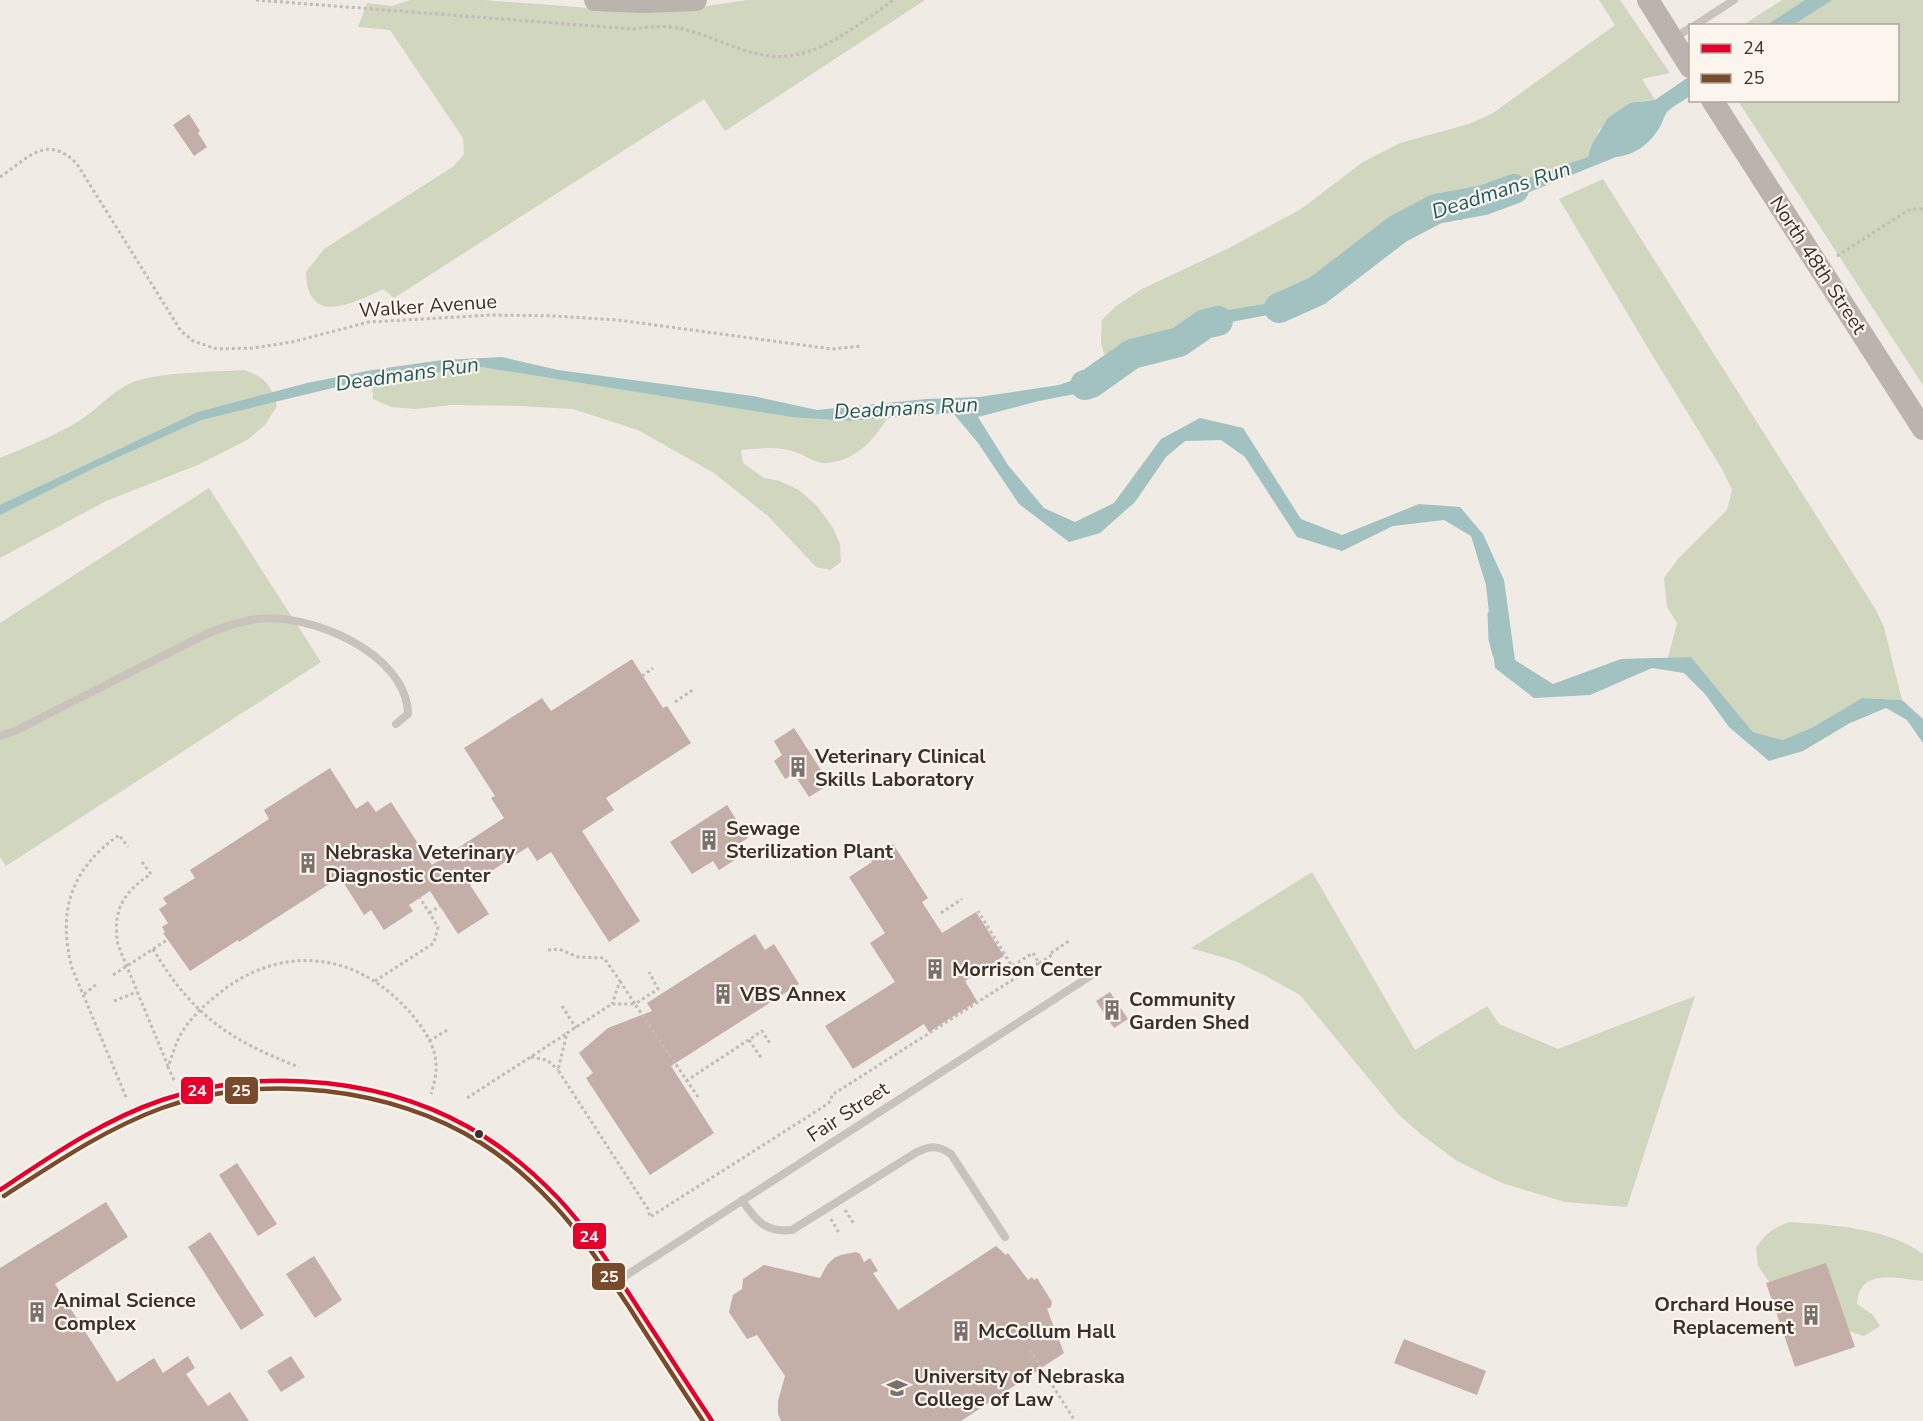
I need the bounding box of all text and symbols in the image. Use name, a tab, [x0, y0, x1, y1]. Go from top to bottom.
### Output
legend	[1689, 24, 1899, 102]
text: 24	[1743, 36, 1765, 60]
text: 25	[1743, 66, 1765, 90]
water label: Deadmans Run	[1428, 154, 1574, 226]
street label: North 48th Street	[1763, 191, 1873, 340]
street label: Walker Avenue	[358, 288, 498, 324]
water label: Deadmans Run	[334, 350, 480, 398]
water label: Deadmans Run	[833, 390, 979, 426]
place label: Veterinary Clinical Skills Laboratory	[814, 743, 986, 793]
building icon: Veterinary Clinical Skills Laboratory	[786, 755, 810, 779]
place label: Sewage Sterilization Plant	[726, 815, 893, 865]
building icon: Sewage Sterilization Plant	[697, 828, 721, 852]
place label: Nebraska Veterinary Diagnostic Center	[325, 839, 515, 889]
building icon: Nebraska Veterinary Diagnostic Center	[296, 851, 320, 875]
place label: Morrison Center	[952, 956, 1102, 983]
building icon: Morrison Center	[923, 957, 947, 981]
place label: VBS Annex	[739, 981, 847, 1008]
building icon: VBS Annex	[711, 982, 735, 1006]
place label: Community Garden Shed	[1129, 986, 1249, 1036]
building icon: Community Garden Shed	[1100, 998, 1124, 1022]
street label: Fair Street	[802, 1075, 895, 1149]
line badge: 24	[180, 1076, 214, 1105]
line badge: 25	[224, 1076, 259, 1105]
text: 24	[187, 1080, 207, 1102]
text: 25	[231, 1080, 251, 1102]
unlabelled marker	[473, 1128, 485, 1140]
line badge: 24	[572, 1222, 607, 1250]
text: 24	[579, 1226, 599, 1248]
line badge: 25	[591, 1262, 626, 1291]
text: 25	[599, 1266, 619, 1288]
place label: Animal Science Complex	[54, 1287, 196, 1337]
place label: Orchard House Replacement	[1654, 1291, 1794, 1341]
building icon: Animal Science Complex	[25, 1300, 49, 1324]
building icon: Orchard House Replacement	[1799, 1303, 1823, 1327]
place label: McCollum Hall	[978, 1318, 1116, 1345]
building icon: McCollum Hall	[949, 1319, 973, 1343]
place label: University of Nebraska College of Law	[914, 1363, 1125, 1413]
school or university icon: University of Nebraska College of Law	[885, 1376, 909, 1400]

